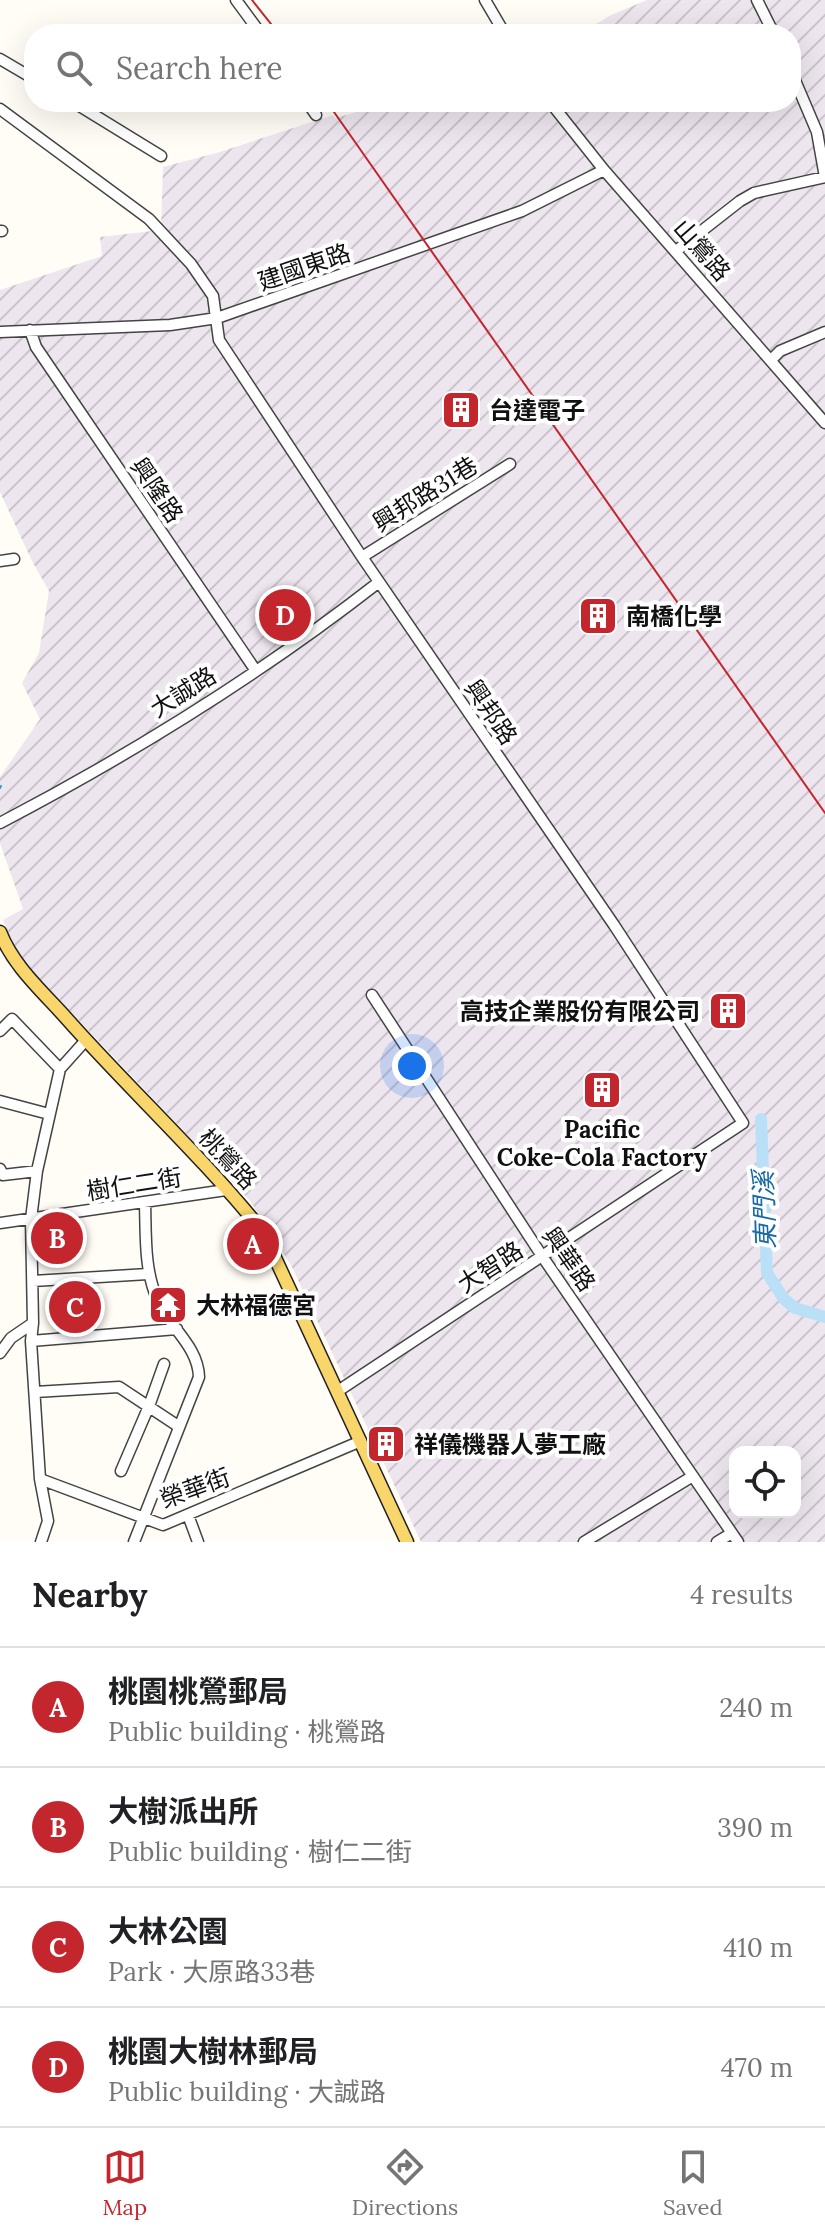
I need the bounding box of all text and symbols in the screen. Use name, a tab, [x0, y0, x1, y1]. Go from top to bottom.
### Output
search box	[24, 24, 801, 112]
icon: search	[52, 46, 96, 90]
text: Search here	[116, 49, 283, 87]
street label: 山鶯路	[667, 213, 737, 287]
street label: 建國東路	[254, 237, 354, 297]
building icon: 台達電子	[440, 389, 482, 431]
place label: 台達電子	[489, 395, 585, 426]
street label: 興邦路31巷	[367, 450, 483, 538]
street label: 興隆路	[124, 451, 190, 529]
pin: D	[259, 585, 311, 645]
building icon: 南橋化學	[577, 595, 619, 637]
place label: 南橋化學	[626, 601, 722, 632]
street label: 大誠路	[144, 660, 222, 724]
street label: 興邦路	[458, 673, 524, 751]
building icon: 高技企業股份有限公司	[707, 990, 749, 1032]
place label: 高技企業股份有限公司	[460, 996, 700, 1027]
your location	[392, 1046, 432, 1086]
building icon: Pacific Coke-Cola Factory	[581, 1069, 623, 1111]
place label: Pacific Coke-Cola Factory	[497, 1114, 708, 1173]
street label: 桃鶯路	[192, 1122, 264, 1196]
street label: 樹仁二街	[84, 1161, 184, 1207]
water label: 東門溪	[746, 1166, 782, 1250]
pin: B	[31, 1208, 83, 1268]
pin: A	[227, 1214, 279, 1274]
street label: 興華路	[536, 1221, 602, 1297]
street label: 大智路	[451, 1234, 529, 1300]
pin: C	[49, 1277, 101, 1337]
temple icon: 大林福德宮	[147, 1284, 189, 1326]
place label: 大林福德宮	[196, 1290, 316, 1321]
building icon: 祥儀機器人夢工廠	[365, 1423, 407, 1465]
place label: 祥儀機器人夢工廠	[414, 1429, 606, 1460]
map controls	[729, 1446, 801, 1518]
button: locate	[729, 1446, 801, 1518]
street label: 榮華街	[156, 1461, 234, 1515]
text: Nearby	[32, 1573, 148, 1616]
text: 4 results	[690, 1578, 793, 1611]
text: 桃園桃鶯郵局	[108, 1672, 288, 1710]
text: A	[49, 1691, 67, 1724]
text: 240 m	[719, 1691, 793, 1724]
text: Public building · 桃鶯路	[108, 1715, 386, 1748]
text: 大樹派出所	[108, 1792, 258, 1830]
text: B	[49, 1811, 67, 1844]
text: 390 m	[717, 1811, 793, 1844]
text: Public building · 樹仁二街	[108, 1835, 412, 1868]
text: 大林公園	[108, 1912, 228, 1950]
text: C	[49, 1931, 67, 1964]
text: 410 m	[723, 1931, 793, 1964]
text: Park · 大原路33巷	[108, 1955, 315, 1988]
text: 桃園大樹林郵局	[108, 2032, 318, 2070]
text: D	[48, 2051, 68, 2084]
text: 470 m	[721, 2051, 793, 2084]
text: Public building · 大誠路	[108, 2075, 386, 2108]
tab: Map	[102, 2145, 147, 2221]
tab: Directions	[352, 2145, 458, 2221]
tab: Saved	[663, 2145, 723, 2221]

